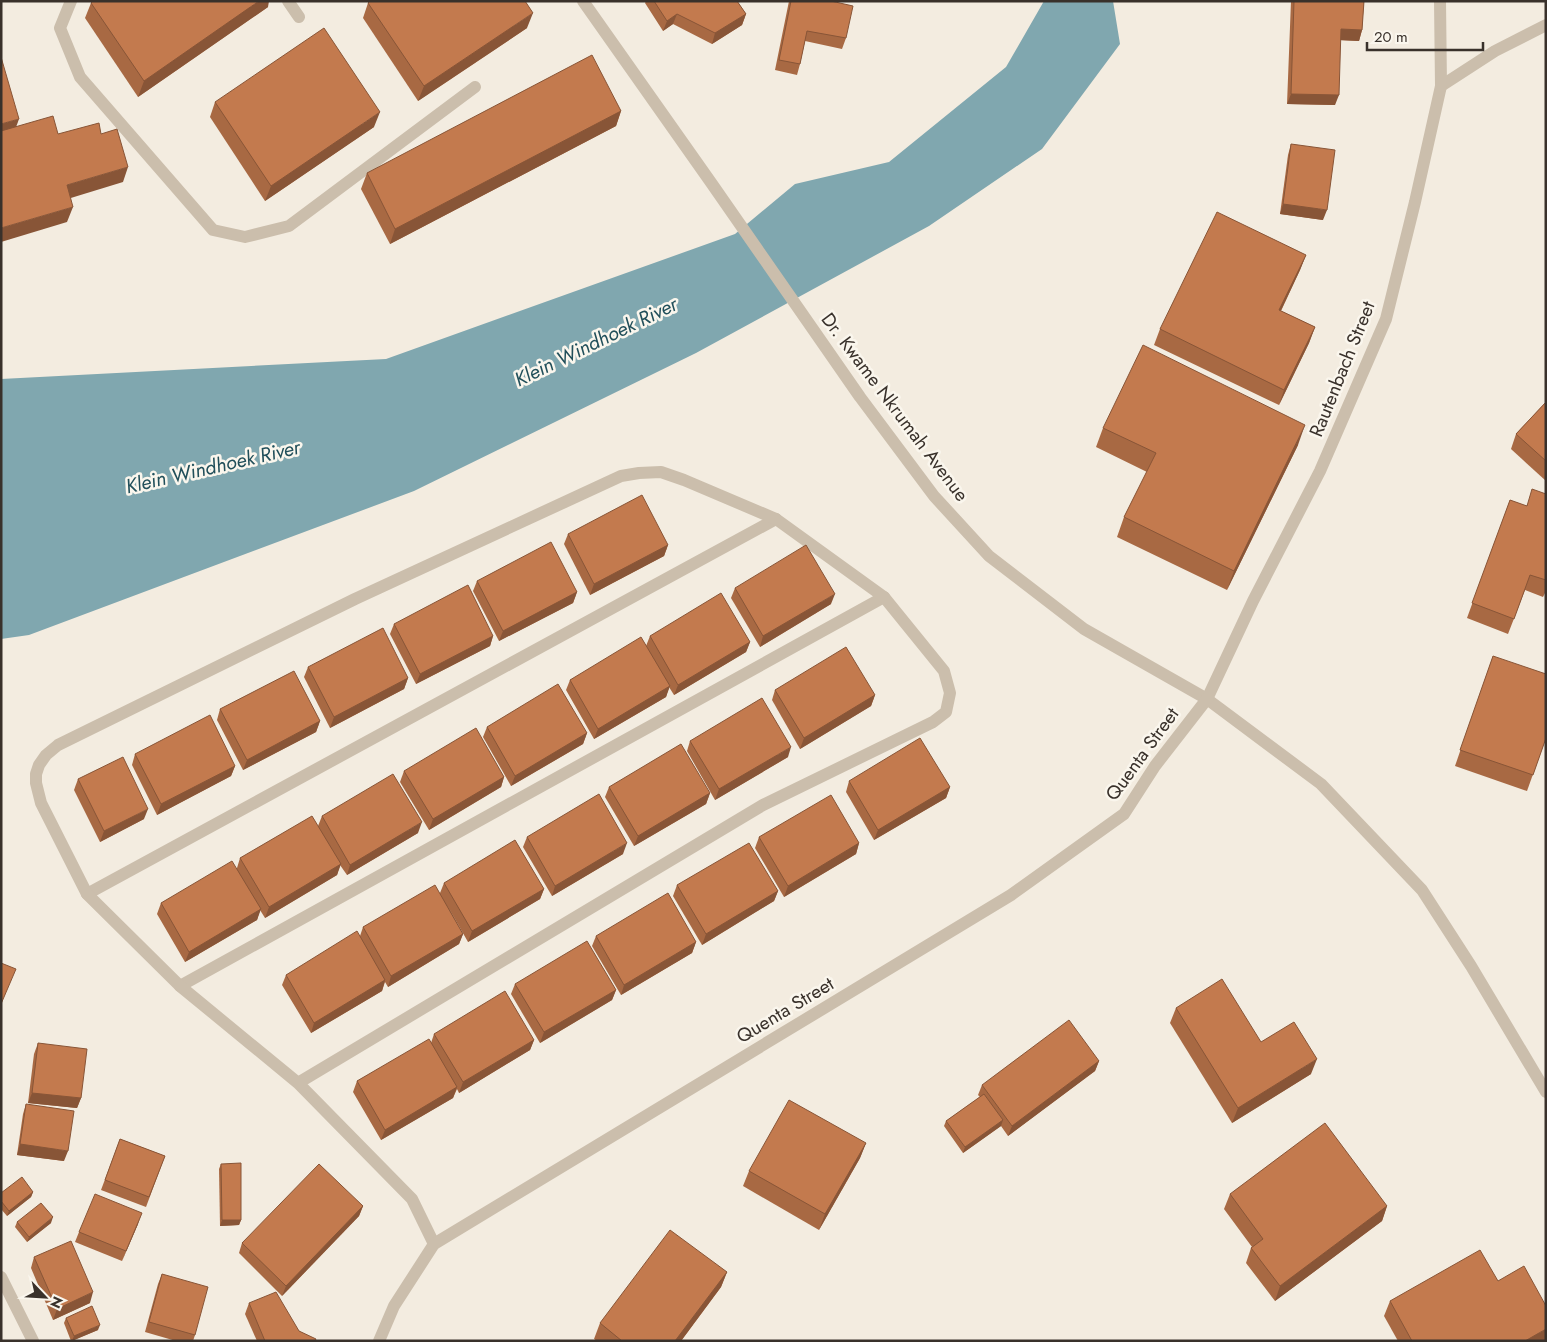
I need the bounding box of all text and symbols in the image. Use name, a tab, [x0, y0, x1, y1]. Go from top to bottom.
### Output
scale bar	[1367, 20, 1483, 52]
text: 20 m	[1374, 26, 1408, 48]
water label: Klein Windhoek River	[510, 289, 684, 394]
street label: Rautenbach Street	[1302, 297, 1382, 441]
street label: Dr. Kwame Nkrumah Avenue	[815, 307, 975, 507]
water label: Klein Windhoek River	[123, 433, 304, 501]
street label: Quenta Street	[1099, 701, 1185, 806]
street label: Quenta Street	[731, 970, 839, 1050]
north arrow	[20, 1272, 70, 1322]
text: N	[45, 1293, 68, 1312]

